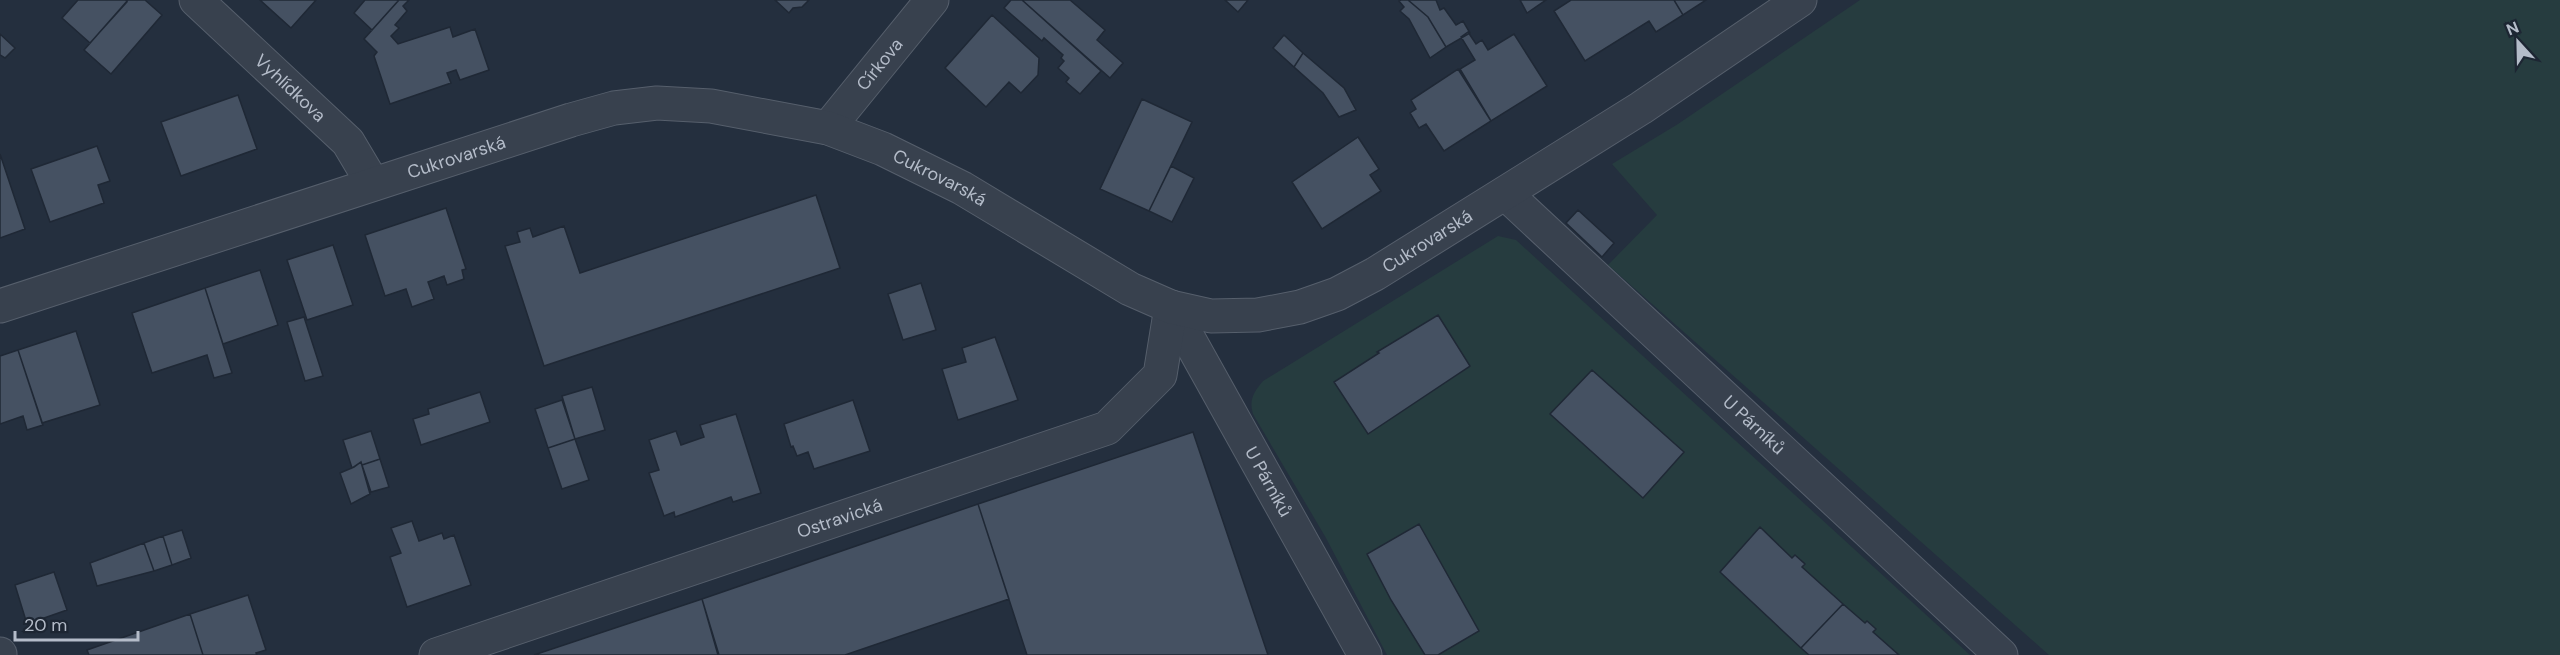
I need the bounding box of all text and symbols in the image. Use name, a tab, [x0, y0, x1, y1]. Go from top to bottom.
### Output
north arrow	[2488, 12, 2548, 72]
text: N	[2503, 17, 2522, 40]
street label: Církova	[851, 33, 908, 96]
street label: Vyhlídkova	[249, 49, 331, 127]
street label: Cukrovarská	[404, 130, 509, 185]
street label: Cukrovarská	[889, 144, 991, 212]
street label: Cukrovarská	[1378, 204, 1477, 279]
street label: U Párníků	[1718, 390, 1790, 460]
street label: U Párníků	[1239, 442, 1298, 521]
street label: Ostravická	[794, 493, 885, 544]
scale bar	[15, 604, 138, 642]
text: 20 m	[24, 613, 67, 637]

